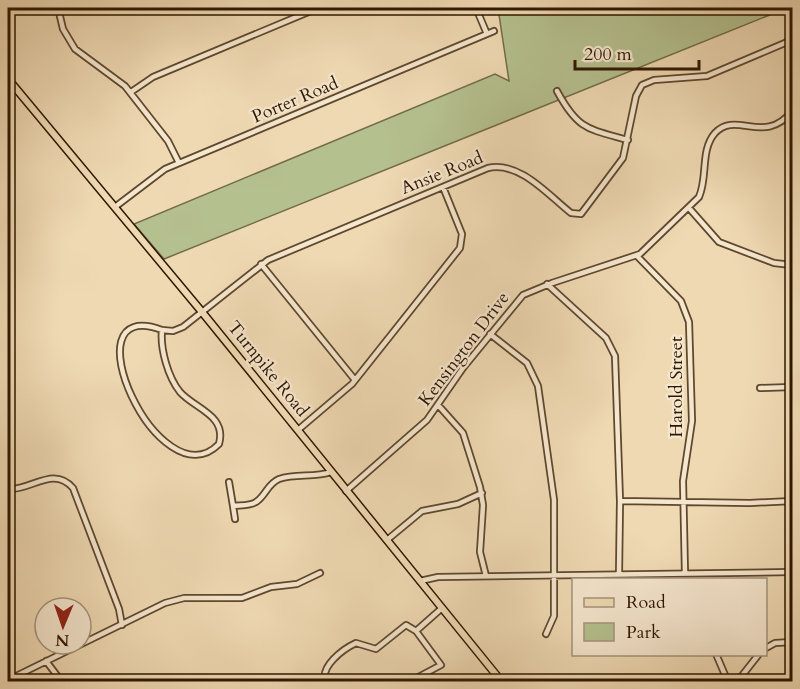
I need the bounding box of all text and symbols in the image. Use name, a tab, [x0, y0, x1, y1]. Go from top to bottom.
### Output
scale bar	[575, 33, 700, 71]
text: 200 m	[584, 42, 632, 67]
street label: Porter Road	[248, 70, 342, 129]
street label: Ansie Road	[397, 145, 487, 201]
street label: Kensington Drive	[413, 287, 515, 411]
street label: Turnpike Road	[222, 316, 315, 423]
street label: Harold Street	[664, 336, 689, 438]
legend	[572, 578, 767, 656]
text: Road	[626, 590, 666, 615]
north arrow	[33, 596, 93, 656]
text: Park	[626, 620, 661, 645]
text: N	[55, 629, 70, 651]

